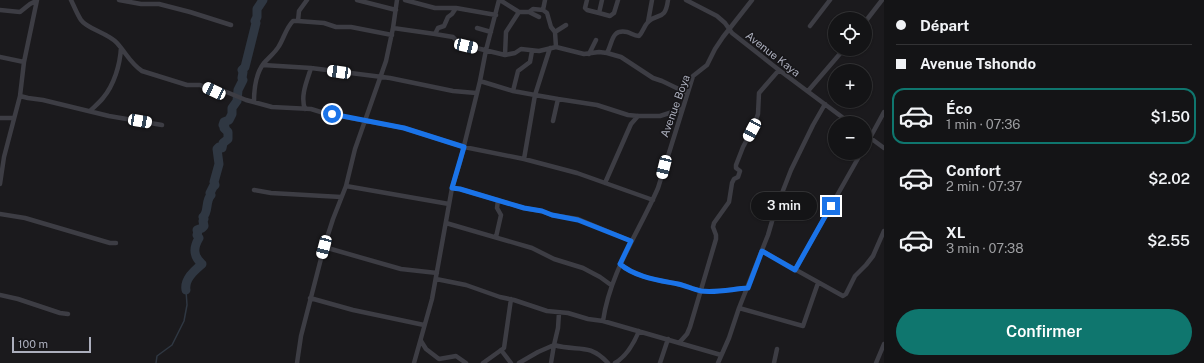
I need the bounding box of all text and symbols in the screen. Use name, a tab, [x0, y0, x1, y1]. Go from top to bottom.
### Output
map controls	[828, 12, 872, 160]
button: locate	[828, 12, 872, 56]
text: Départ	[920, 17, 969, 34]
street label: Avenue Kaya	[743, 29, 803, 79]
car	[453, 37, 479, 55]
text: Avenue Tshondo	[920, 55, 1036, 72]
car	[326, 64, 352, 80]
button: +	[828, 64, 872, 108]
street label: Avenue Boya	[658, 73, 692, 139]
car	[201, 80, 227, 102]
icon: car	[898, 98, 934, 134]
text: Éco	[946, 100, 972, 117]
route start	[323, 105, 341, 123]
text: $1.50	[1151, 108, 1190, 125]
car	[127, 113, 153, 129]
button: −	[828, 116, 872, 160]
car	[741, 117, 763, 143]
text: 1 min · 07:36	[946, 117, 1020, 132]
car	[655, 154, 673, 180]
icon: car	[898, 160, 934, 196]
text: Confort	[946, 162, 1001, 179]
text: $2.02	[1148, 170, 1190, 187]
text: 2 min · 07:37	[946, 179, 1022, 194]
callout: 3 min	[751, 192, 817, 220]
route end	[822, 197, 840, 215]
text: 3 min	[767, 198, 801, 213]
icon: car	[898, 222, 934, 258]
text: XL	[946, 224, 965, 241]
text: $2.55	[1147, 232, 1190, 249]
car	[315, 234, 333, 260]
text: 3 min · 07:38	[946, 241, 1024, 256]
button: Confirmer	[896, 309, 1192, 355]
scale bar	[12, 335, 91, 354]
text: 100 m	[18, 338, 48, 350]

